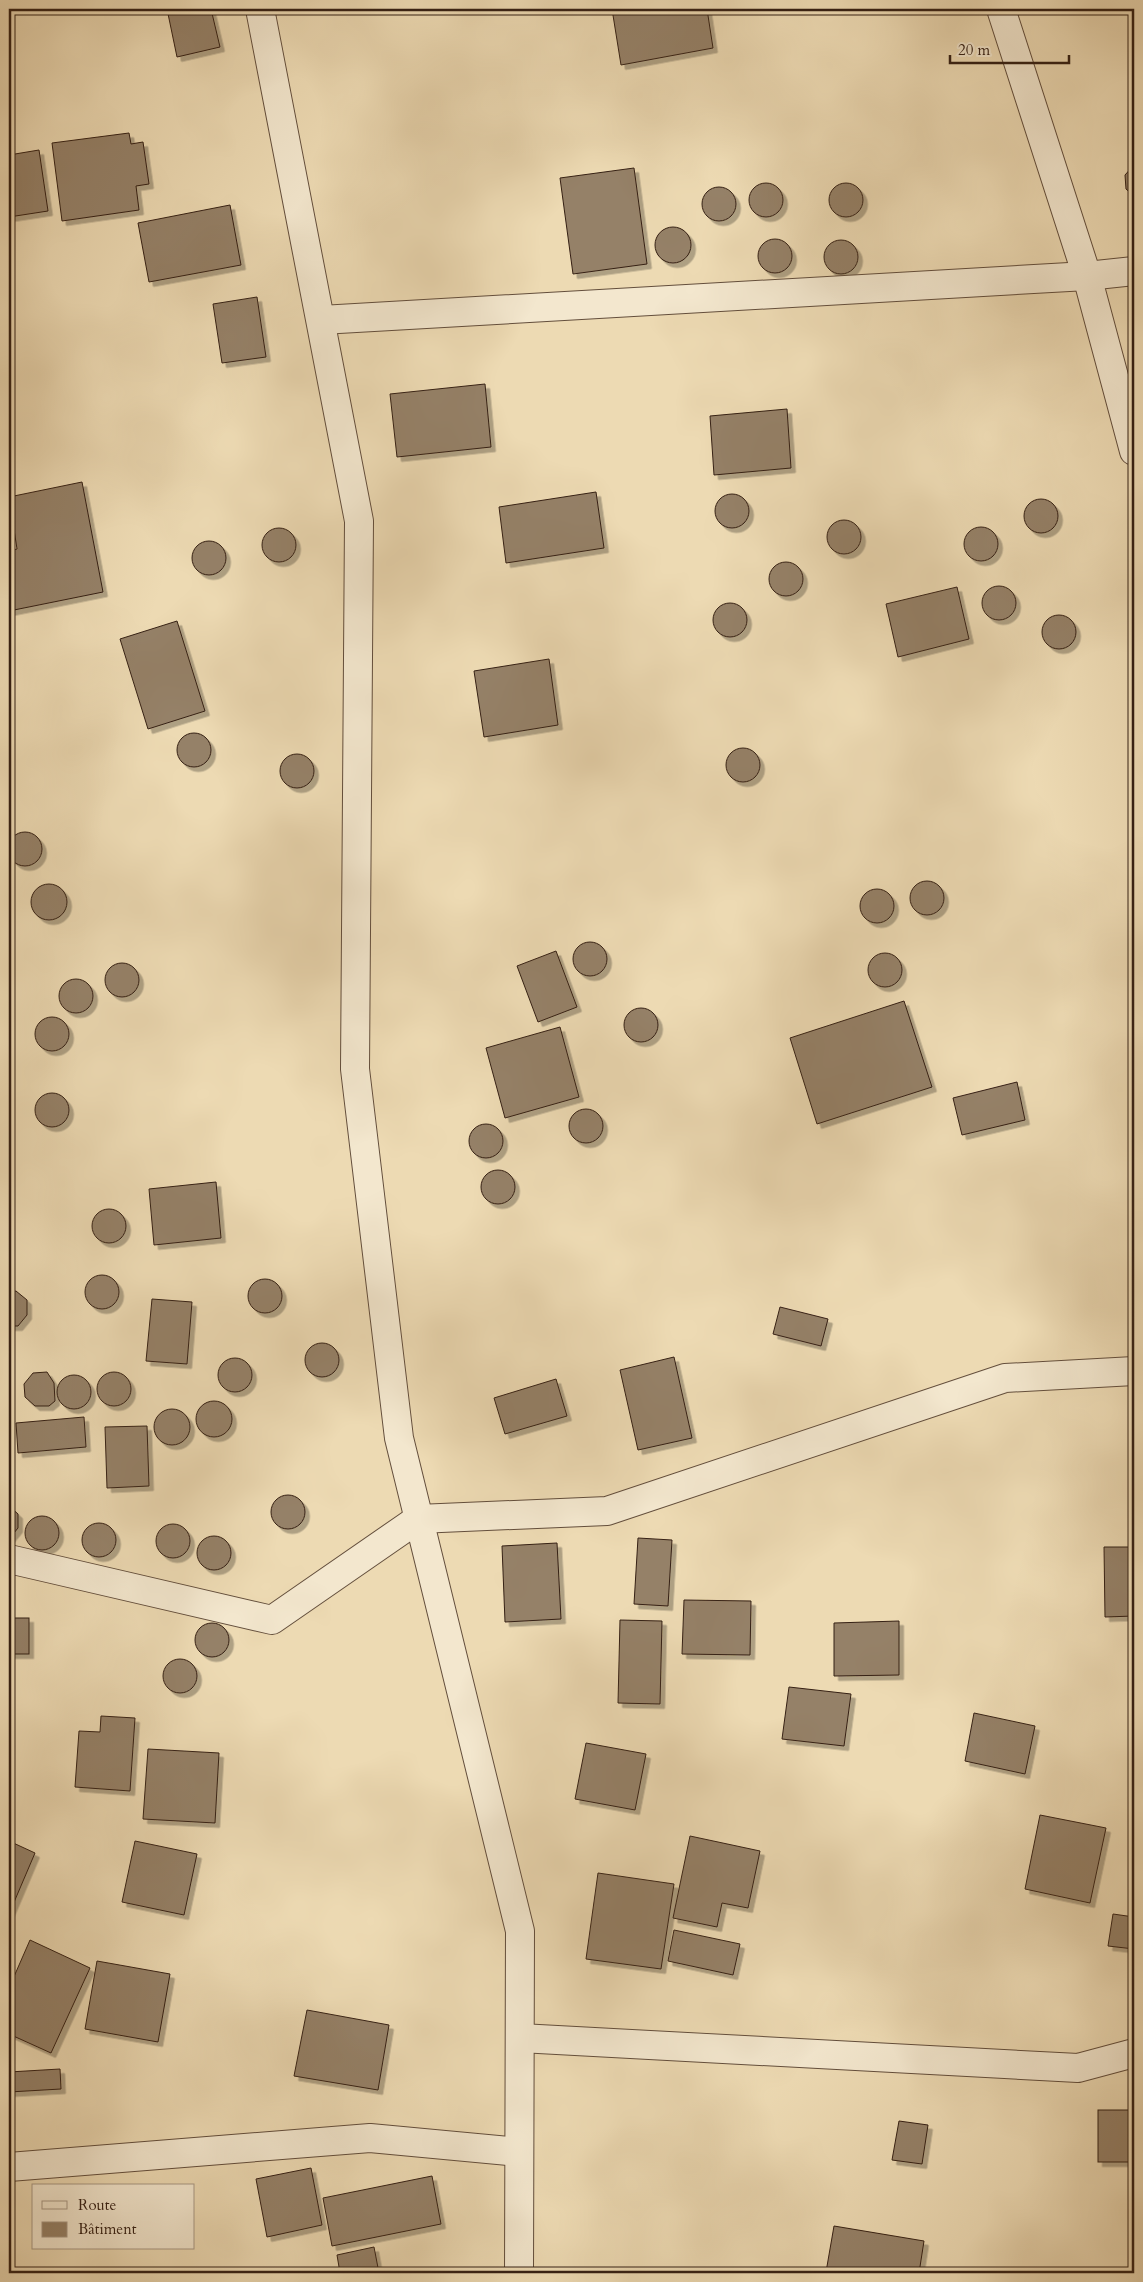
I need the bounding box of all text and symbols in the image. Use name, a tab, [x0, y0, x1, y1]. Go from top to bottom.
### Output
scale bar	[950, 32, 1069, 64]
text: 20 m	[958, 40, 990, 60]
legend	[32, 2184, 195, 2250]
text: Route	[78, 2195, 116, 2215]
text: Bâtiment	[78, 2219, 137, 2239]

